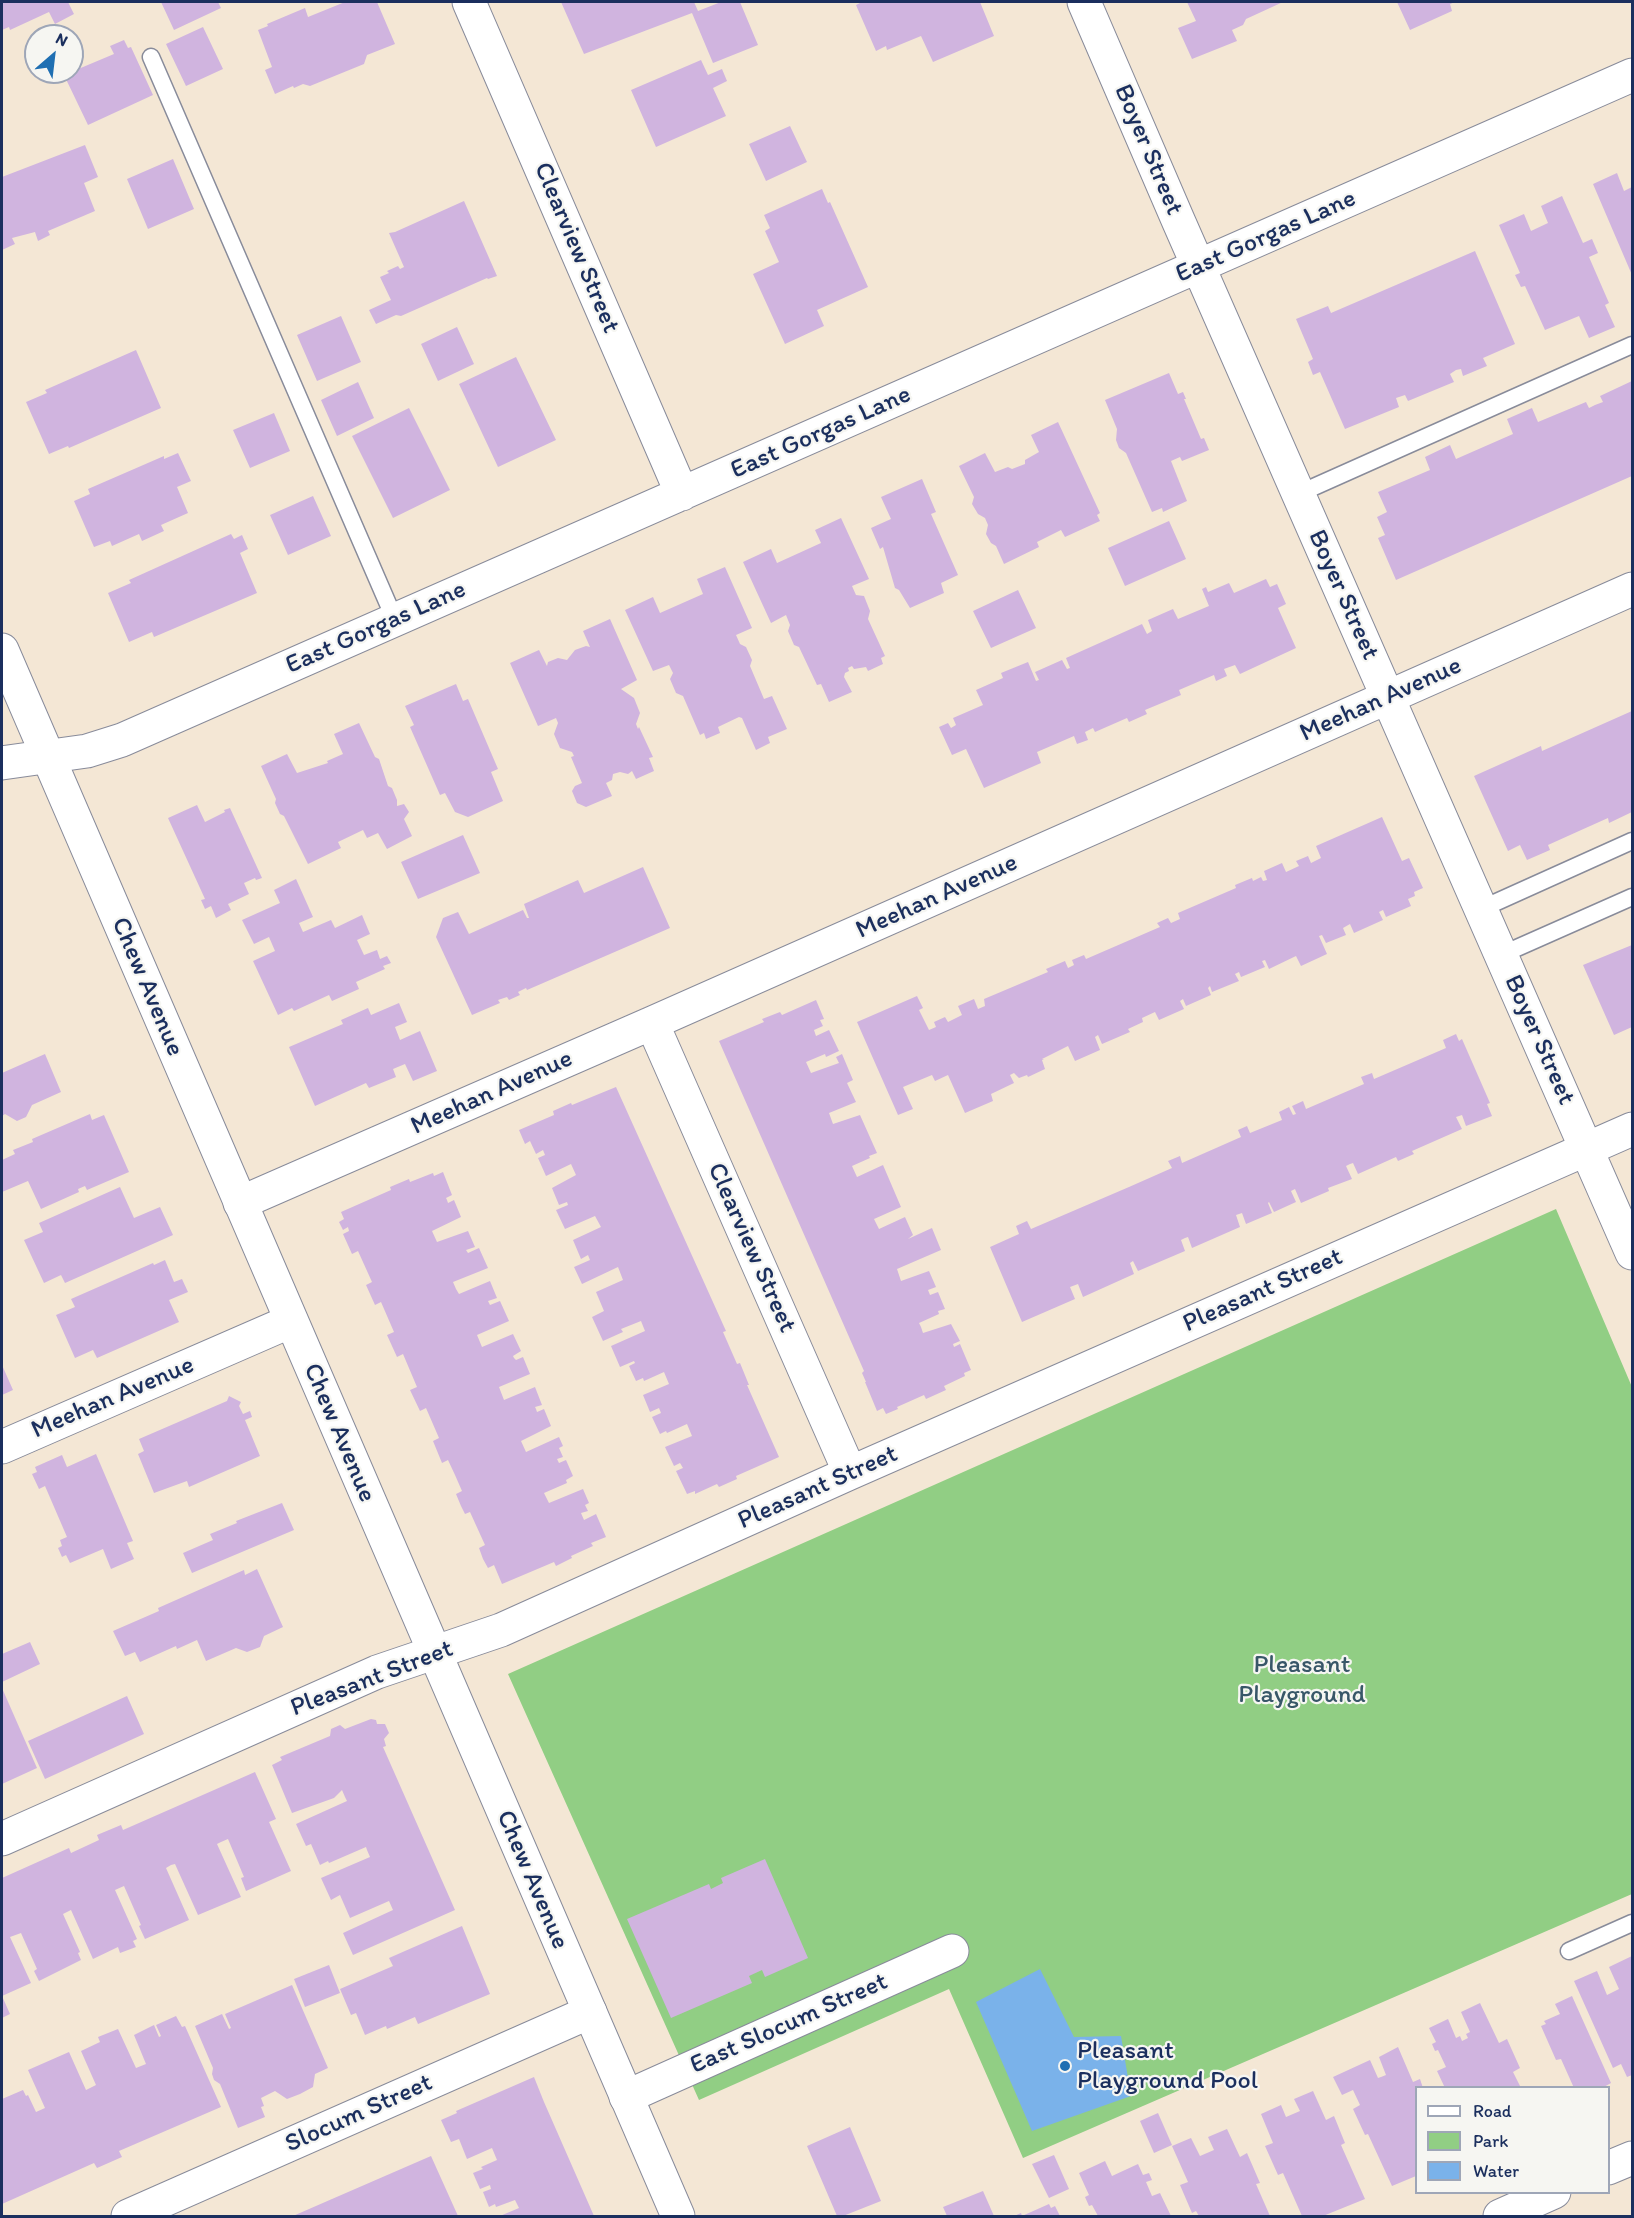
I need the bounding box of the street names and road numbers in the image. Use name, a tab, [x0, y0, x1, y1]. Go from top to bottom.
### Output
street label: Boyer Street	[1106, 80, 1190, 220]
street label: Clearview Street	[526, 158, 626, 338]
street label: East Gorgas Lane	[1171, 183, 1361, 291]
street label: East Gorgas Lane	[726, 379, 916, 487]
street label: Boyer Street	[1300, 525, 1386, 665]
street label: East Gorgas Lane	[281, 574, 471, 682]
street label: Meehan Avenue	[1295, 650, 1467, 750]
street label: Meehan Avenue	[851, 847, 1023, 947]
street label: Chew Avenue	[104, 913, 190, 1061]
street label: Boyer Street	[1496, 970, 1582, 1110]
street label: Meehan Avenue	[406, 1043, 578, 1143]
street label: Clearview Street	[700, 1158, 802, 1338]
street label: Pleasant Street	[1178, 1242, 1348, 1340]
street label: Meehan Avenue	[27, 1350, 199, 1446]
street label: Chew Avenue	[296, 1359, 382, 1507]
street label: Pleasant Street	[733, 1439, 903, 1537]
street label: Pleasant Street	[286, 1634, 458, 1724]
street label: Chew Avenue	[489, 1806, 575, 1954]
street label: East Slocum Street	[685, 1966, 893, 2082]
street label: Slocum Street	[281, 2068, 437, 2160]

